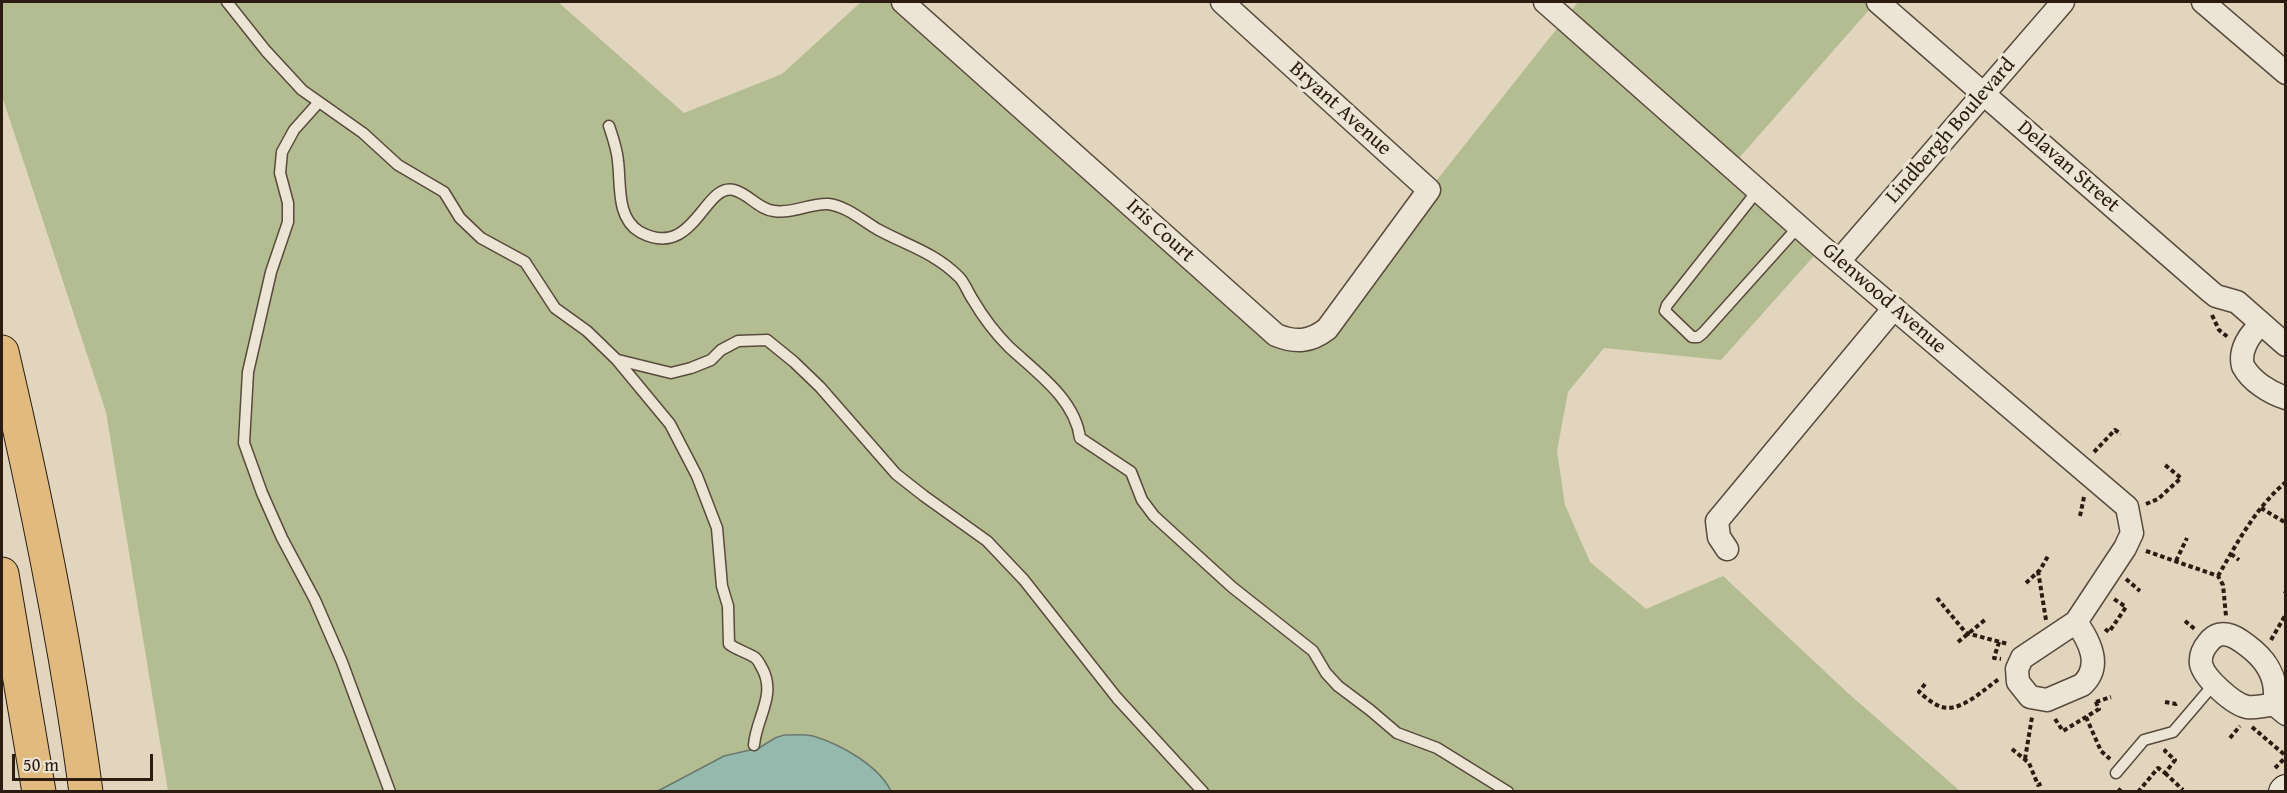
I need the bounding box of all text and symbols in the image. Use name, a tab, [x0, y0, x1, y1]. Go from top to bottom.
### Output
street label: Lindbergh Boulevard	[1881, 53, 2021, 209]
street label: Bryant Avenue	[1284, 56, 1396, 162]
street label: Delavan Street	[2012, 116, 2124, 218]
street label: Iris Court	[1121, 194, 1199, 268]
street label: Glenwood Avenue	[1817, 238, 1951, 360]
scale bar	[15, 742, 156, 780]
text: 50 m	[23, 751, 59, 778]

